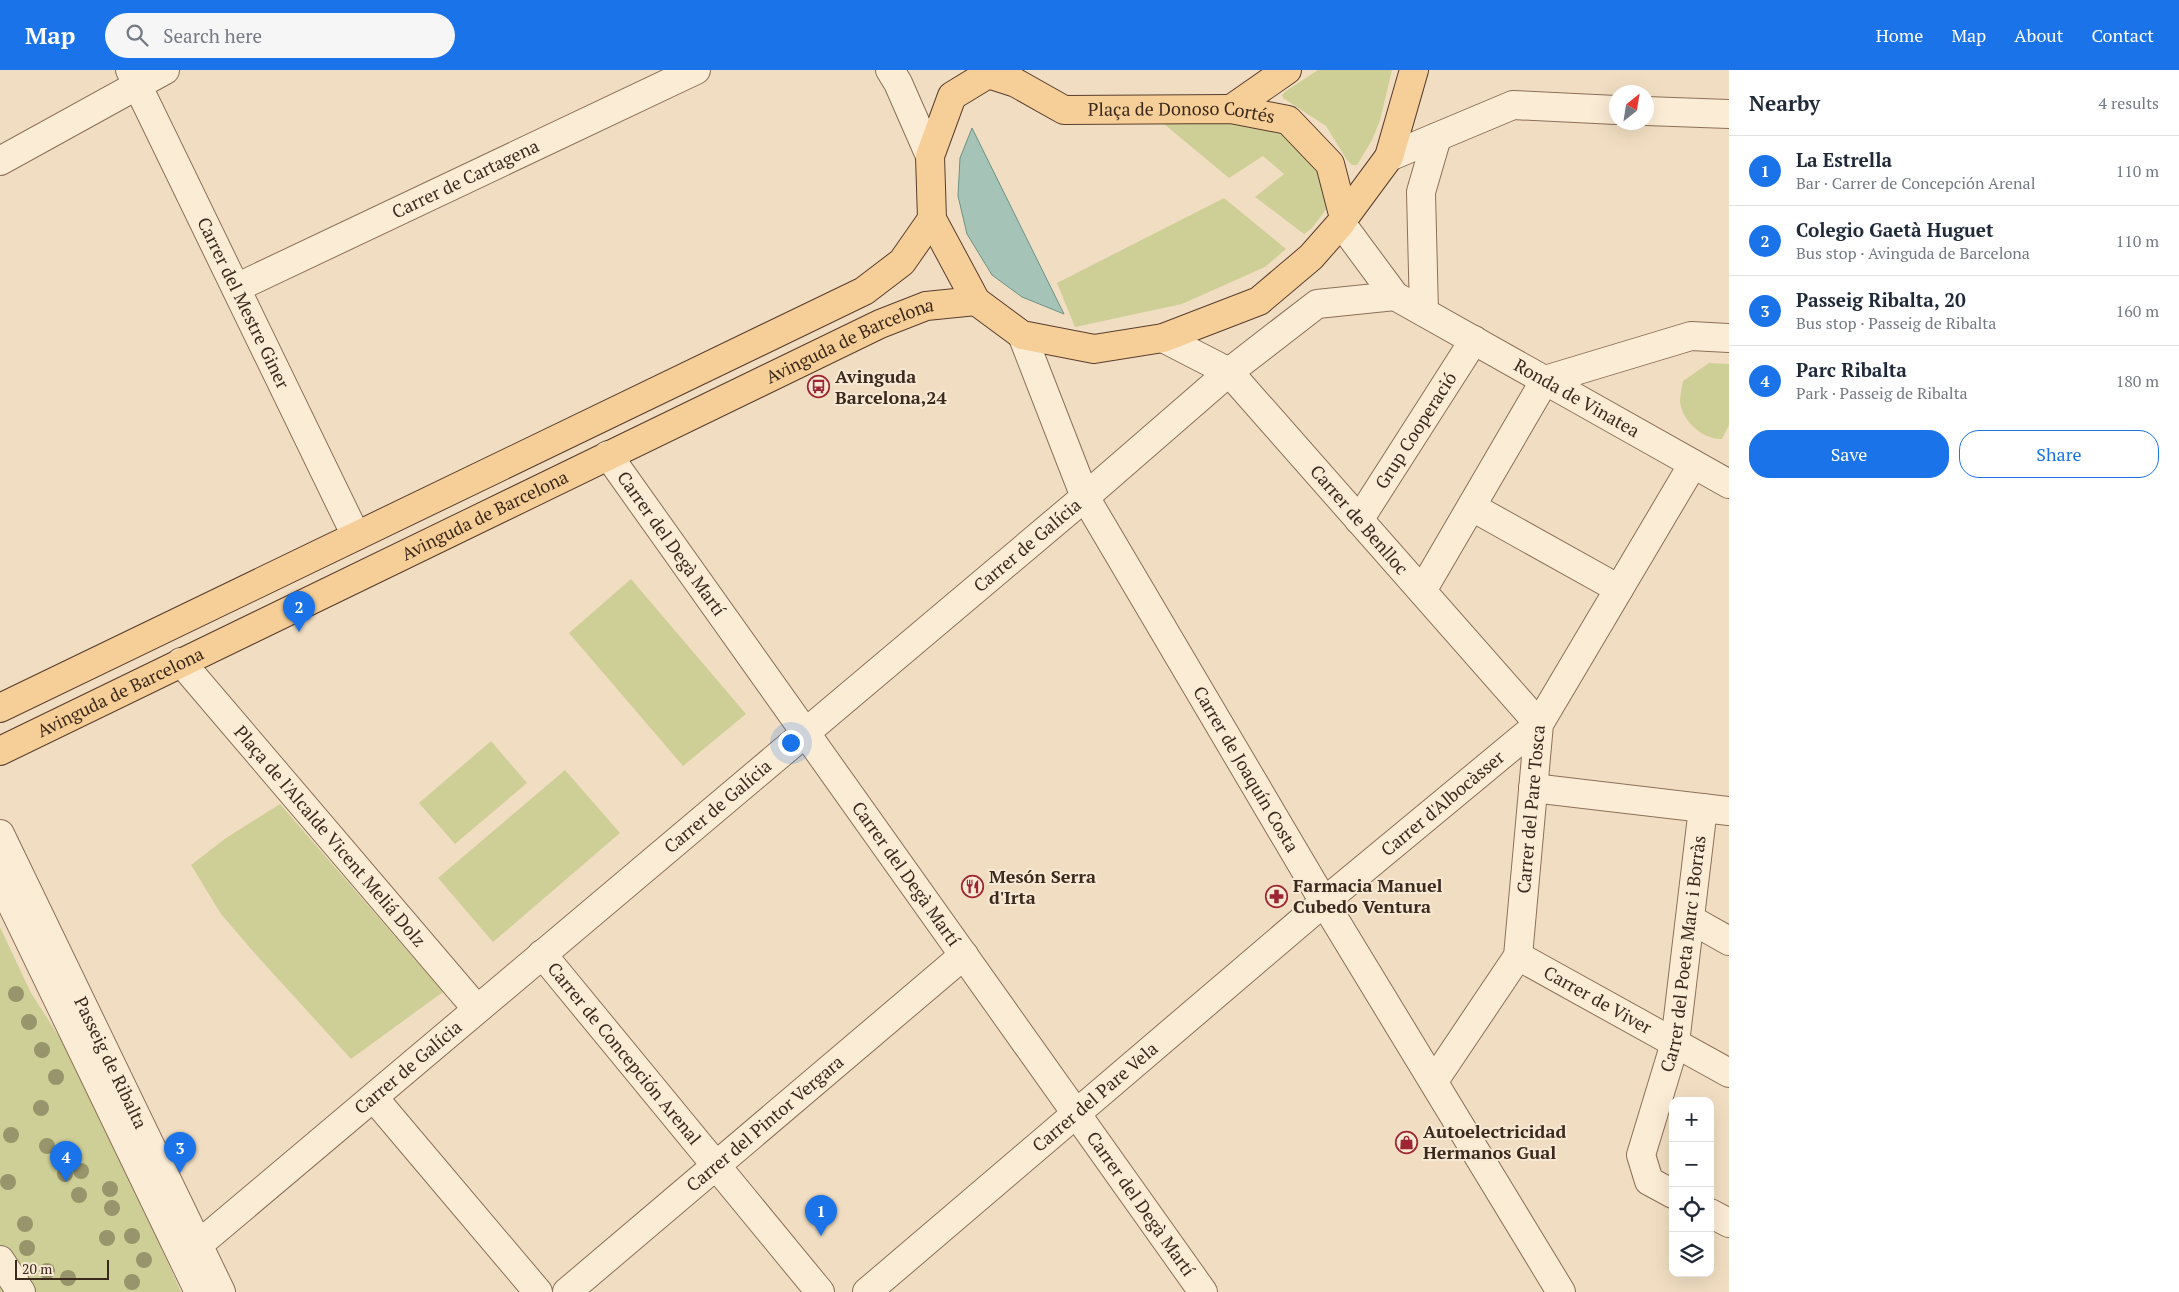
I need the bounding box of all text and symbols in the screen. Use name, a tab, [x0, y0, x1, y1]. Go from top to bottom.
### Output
search box	[105, 13, 455, 58]
text: Map	[25, 19, 75, 51]
icon: search	[123, 21, 151, 49]
text: Search here	[163, 23, 262, 48]
text: Home	[1876, 23, 1923, 47]
text: Map	[1951, 23, 1986, 47]
text: About	[2014, 23, 2063, 47]
text: Contact	[2091, 23, 2154, 47]
north arrow	[1609, 85, 1654, 130]
text: Nearby	[1749, 89, 1820, 117]
text: 4 results	[2099, 92, 2159, 114]
street label: Plaça de Donoso Cortés	[1088, 96, 1277, 128]
street label: Carrer de Cartagena	[388, 133, 543, 223]
text: La Estrella	[1796, 147, 1892, 172]
text: 1	[1760, 160, 1770, 182]
text: 110 m	[2116, 160, 2159, 182]
text: Bar · Carrer de Concepción Arenal	[1796, 172, 2036, 194]
street label: Carrer del Mestre Giner	[192, 213, 296, 392]
text: Colegio Gaetà Huguet	[1796, 217, 1994, 242]
text: 2	[1760, 230, 1770, 252]
text: 110 m	[2116, 230, 2159, 252]
text: Bus stop · Avinguda de Barcelona	[1796, 242, 2030, 264]
text: Passeig Ribalta, 20	[1796, 287, 1966, 312]
street label: Avinguda de Barcelona	[762, 292, 935, 389]
text: 3	[1760, 300, 1770, 322]
text: 160 m	[2116, 300, 2159, 322]
text: Bus stop · Passeig de Ribalta	[1796, 312, 1996, 334]
street label: Ronda de Vinatea	[1510, 352, 1644, 442]
text: Parc Ribalta	[1796, 357, 1907, 382]
place label: Avinguda Barcelona,24	[835, 364, 948, 409]
street label: Grup Cooperació	[1369, 367, 1462, 493]
text: 4	[1760, 370, 1770, 392]
text: 180 m	[2116, 370, 2159, 392]
bus stop icon: Avinguda Barcelona,24	[807, 375, 831, 399]
text: Park · Passeig de Ribalta	[1796, 382, 1968, 404]
button: Save	[1749, 430, 1949, 478]
button: Share	[1959, 430, 2159, 478]
street label: Carrer de Benlloc	[1305, 459, 1414, 579]
street label: Avinguda de Barcelona	[397, 464, 572, 565]
street label: Carrer del Degà Martí	[612, 466, 732, 621]
street label: Carrer de Galícia	[968, 493, 1086, 597]
pin: 2	[283, 591, 315, 632]
street label: Avinguda de Barcelona	[33, 641, 207, 742]
street label: Carrer de Joaquín Costa	[1188, 681, 1305, 856]
street label: Plaça de l'Alcalde Vicent Meliá Dolz	[229, 720, 432, 951]
street label: Carrer del Pare Tosca	[1511, 724, 1550, 894]
your location	[778, 730, 804, 756]
street label: Carrer d'Albocàsser	[1375, 745, 1509, 861]
street label: Carrer de Galícia	[658, 754, 776, 858]
street label: Carrer del Degà Martí	[847, 796, 967, 951]
street label: Carrer del Poeta Marc i Borràs	[1654, 834, 1711, 1075]
place label: Mesón Serra d'Irta	[989, 864, 1096, 909]
place label: Farmacia Manuel Cubedo Ventura	[1293, 873, 1443, 918]
restaurant icon: Mesón Serra d'Irta	[961, 875, 985, 899]
pharmacy icon: Farmacia Manuel Cubedo Ventura	[1265, 884, 1289, 908]
street label: Carrer de Concepción Arenal	[543, 957, 707, 1149]
street label: Carrer de Viver	[1540, 960, 1657, 1039]
street label: Passeig de Ribalta	[69, 992, 153, 1132]
street label: Carrer de Galícia	[349, 1015, 466, 1119]
street label: Carrer del Pare Vela	[1027, 1036, 1162, 1157]
street label: Carrer del Pintor Vergara	[681, 1049, 848, 1197]
map controls	[1669, 1097, 1714, 1277]
button: +	[1669, 1097, 1714, 1142]
place label: Autoelectricidad Hermanos Gual	[1423, 1119, 1566, 1164]
street label: Carrer del Degà Martí	[1082, 1126, 1201, 1281]
shop icon: Autoelectricidad Hermanos Gual	[1395, 1130, 1419, 1154]
pin: 3	[164, 1132, 196, 1173]
pin: 4	[50, 1141, 82, 1182]
button: −	[1669, 1142, 1714, 1187]
button: locate	[1669, 1187, 1714, 1232]
pin: 1	[805, 1195, 837, 1236]
button: layers	[1669, 1232, 1714, 1277]
scale bar	[15, 1257, 109, 1280]
text: 20 m	[22, 1259, 52, 1278]

